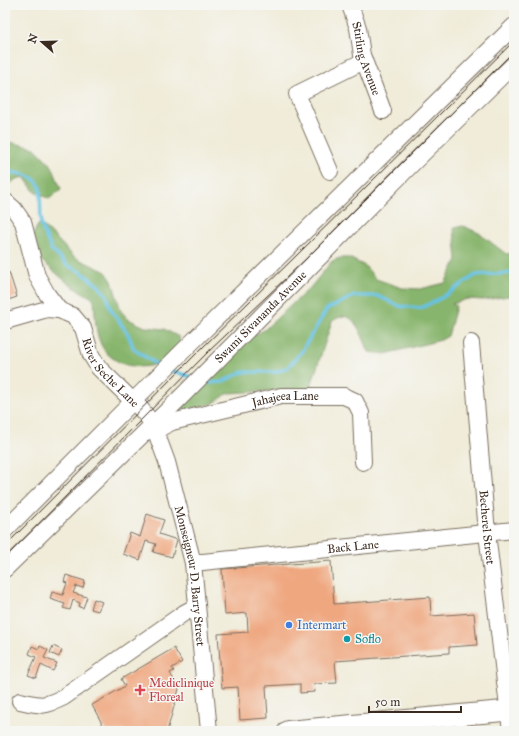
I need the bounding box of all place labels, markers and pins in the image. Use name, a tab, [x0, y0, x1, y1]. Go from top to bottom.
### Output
place label: Intermart	[297, 618, 347, 632]
marker: Intermart	[284, 620, 294, 630]
place label: Soflo	[355, 632, 381, 646]
marker: Soflo	[342, 634, 352, 644]
place label: Mediclinique Floreal	[149, 676, 214, 704]
marker: Mediclinique Floreal	[134, 684, 146, 696]

